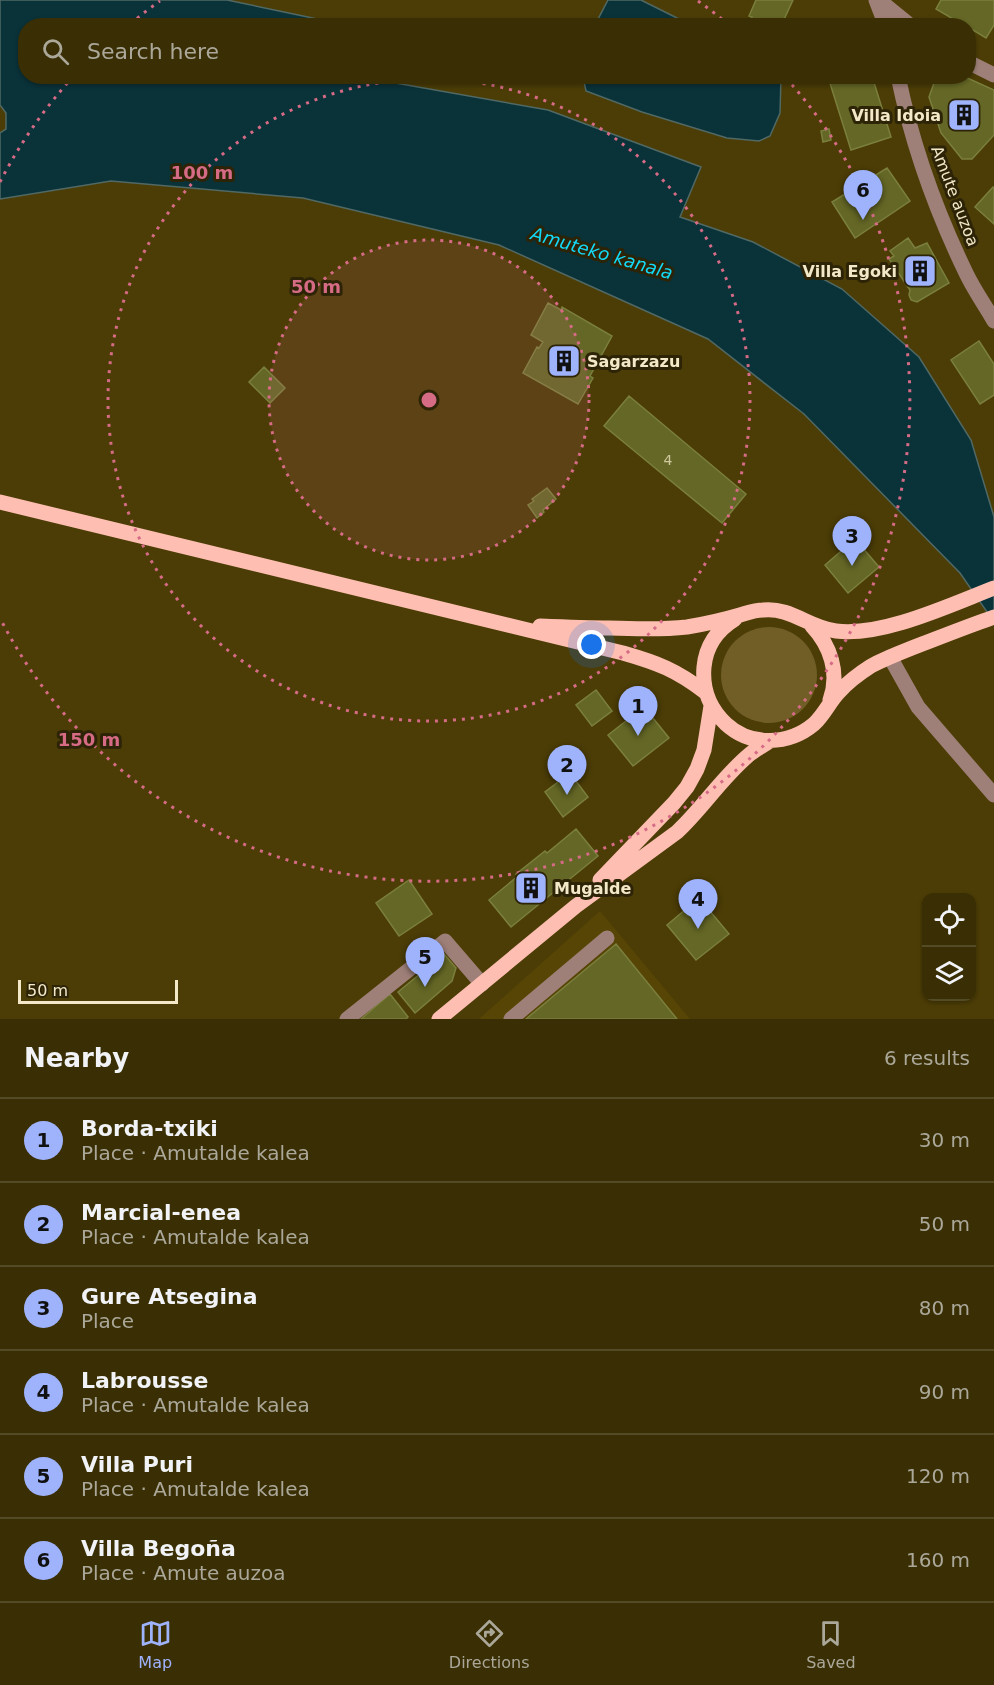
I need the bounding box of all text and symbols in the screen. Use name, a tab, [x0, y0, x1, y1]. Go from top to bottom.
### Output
search box	[18, 18, 976, 84]
icon: search	[39, 35, 72, 68]
text: Search here	[87, 39, 219, 64]
building icon: Villa Idoia	[946, 97, 982, 133]
place label: Villa Idoia	[851, 106, 941, 125]
street label: Amute auzoa	[927, 143, 983, 249]
text: 100 m	[171, 162, 233, 183]
pin: 6	[844, 170, 882, 220]
water label: Amuteko kanala	[528, 222, 675, 283]
building icon: Villa Egoki	[902, 253, 938, 289]
place label: Villa Egoki	[803, 262, 897, 281]
text: 50 m	[291, 276, 341, 297]
building icon: Sagarzazu	[546, 343, 582, 379]
place label: Sagarzazu	[587, 352, 680, 371]
centre of rings	[419, 390, 439, 410]
house number: 4	[664, 452, 673, 468]
pin: 3	[832, 516, 872, 566]
your location	[577, 630, 606, 659]
pin: 1	[618, 686, 658, 736]
text: 150 m	[58, 729, 120, 750]
pin: 2	[548, 746, 586, 795]
building icon: Mugalde	[513, 870, 549, 906]
place label: Mugalde	[554, 879, 632, 898]
pin: 4	[678, 880, 718, 929]
map controls	[922, 893, 976, 1001]
button: locate	[922, 893, 976, 947]
pin: 5	[406, 938, 444, 987]
button: layers	[922, 947, 976, 1001]
scale bar	[18, 977, 178, 1004]
text: 50 m	[27, 981, 68, 1000]
text: Nearby	[24, 1043, 129, 1073]
text: 6 results	[884, 1046, 970, 1070]
text: Borda-txiki	[81, 1116, 218, 1141]
text: 1	[37, 1128, 50, 1152]
text: 30 m	[919, 1128, 970, 1152]
text: Place · Amutalde kalea	[81, 1141, 310, 1165]
text: Marcial-enea	[81, 1200, 241, 1225]
text: 2	[37, 1212, 50, 1236]
text: 50 m	[919, 1212, 970, 1236]
text: Place · Amutalde kalea	[81, 1225, 310, 1249]
text: Gure Atsegina	[81, 1284, 258, 1309]
text: 3	[37, 1296, 50, 1320]
text: 80 m	[919, 1296, 970, 1320]
text: Place	[81, 1309, 134, 1333]
text: Labrousse	[81, 1368, 208, 1393]
text: 4	[37, 1380, 50, 1404]
text: 90 m	[919, 1380, 970, 1404]
text: Place · Amutalde kalea	[81, 1393, 310, 1417]
text: Villa Puri	[81, 1452, 193, 1477]
text: 5	[37, 1464, 50, 1488]
text: 120 m	[906, 1464, 970, 1488]
text: Place · Amutalde kalea	[81, 1477, 310, 1501]
text: Villa Begoña	[81, 1536, 236, 1561]
text: 6	[37, 1548, 50, 1572]
text: 160 m	[906, 1548, 970, 1572]
text: Place · Amute auzoa	[81, 1561, 286, 1585]
tab: Map	[138, 1617, 172, 1672]
tab: Directions	[449, 1617, 529, 1672]
tab: Saved	[806, 1617, 856, 1672]

